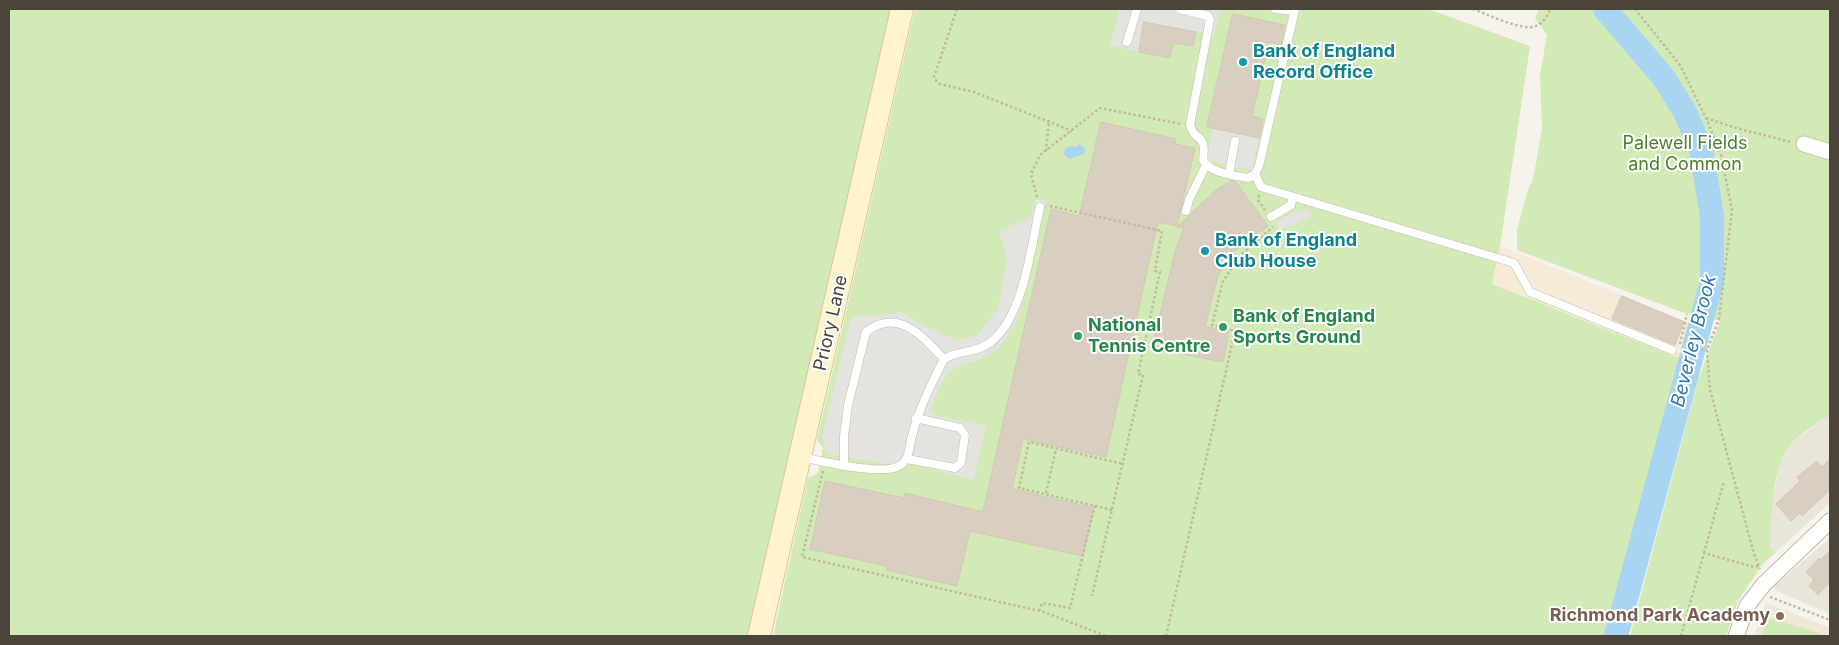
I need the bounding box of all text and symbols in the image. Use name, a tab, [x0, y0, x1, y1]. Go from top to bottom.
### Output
place label: Bank of England Record Office	[1253, 41, 1395, 84]
marker: Bank of England Record Office	[1237, 56, 1249, 68]
park label: Palewell Fields and Common	[1622, 133, 1748, 176]
place label: Bank of England Club House	[1215, 230, 1357, 272]
marker: Bank of England Club House	[1199, 245, 1211, 257]
street label: Priory Lane	[810, 273, 852, 373]
water label: Beverley Brook	[1667, 273, 1721, 409]
place label: Bank of England Sports Ground	[1233, 306, 1375, 348]
place label: National Tennis Centre	[1088, 315, 1210, 358]
marker: Bank of England Sports Ground	[1217, 321, 1229, 333]
marker: National Tennis Centre	[1072, 330, 1084, 342]
place label: Richmond Park Academy	[1550, 605, 1770, 627]
marker: Richmond Park Academy	[1774, 610, 1786, 622]

